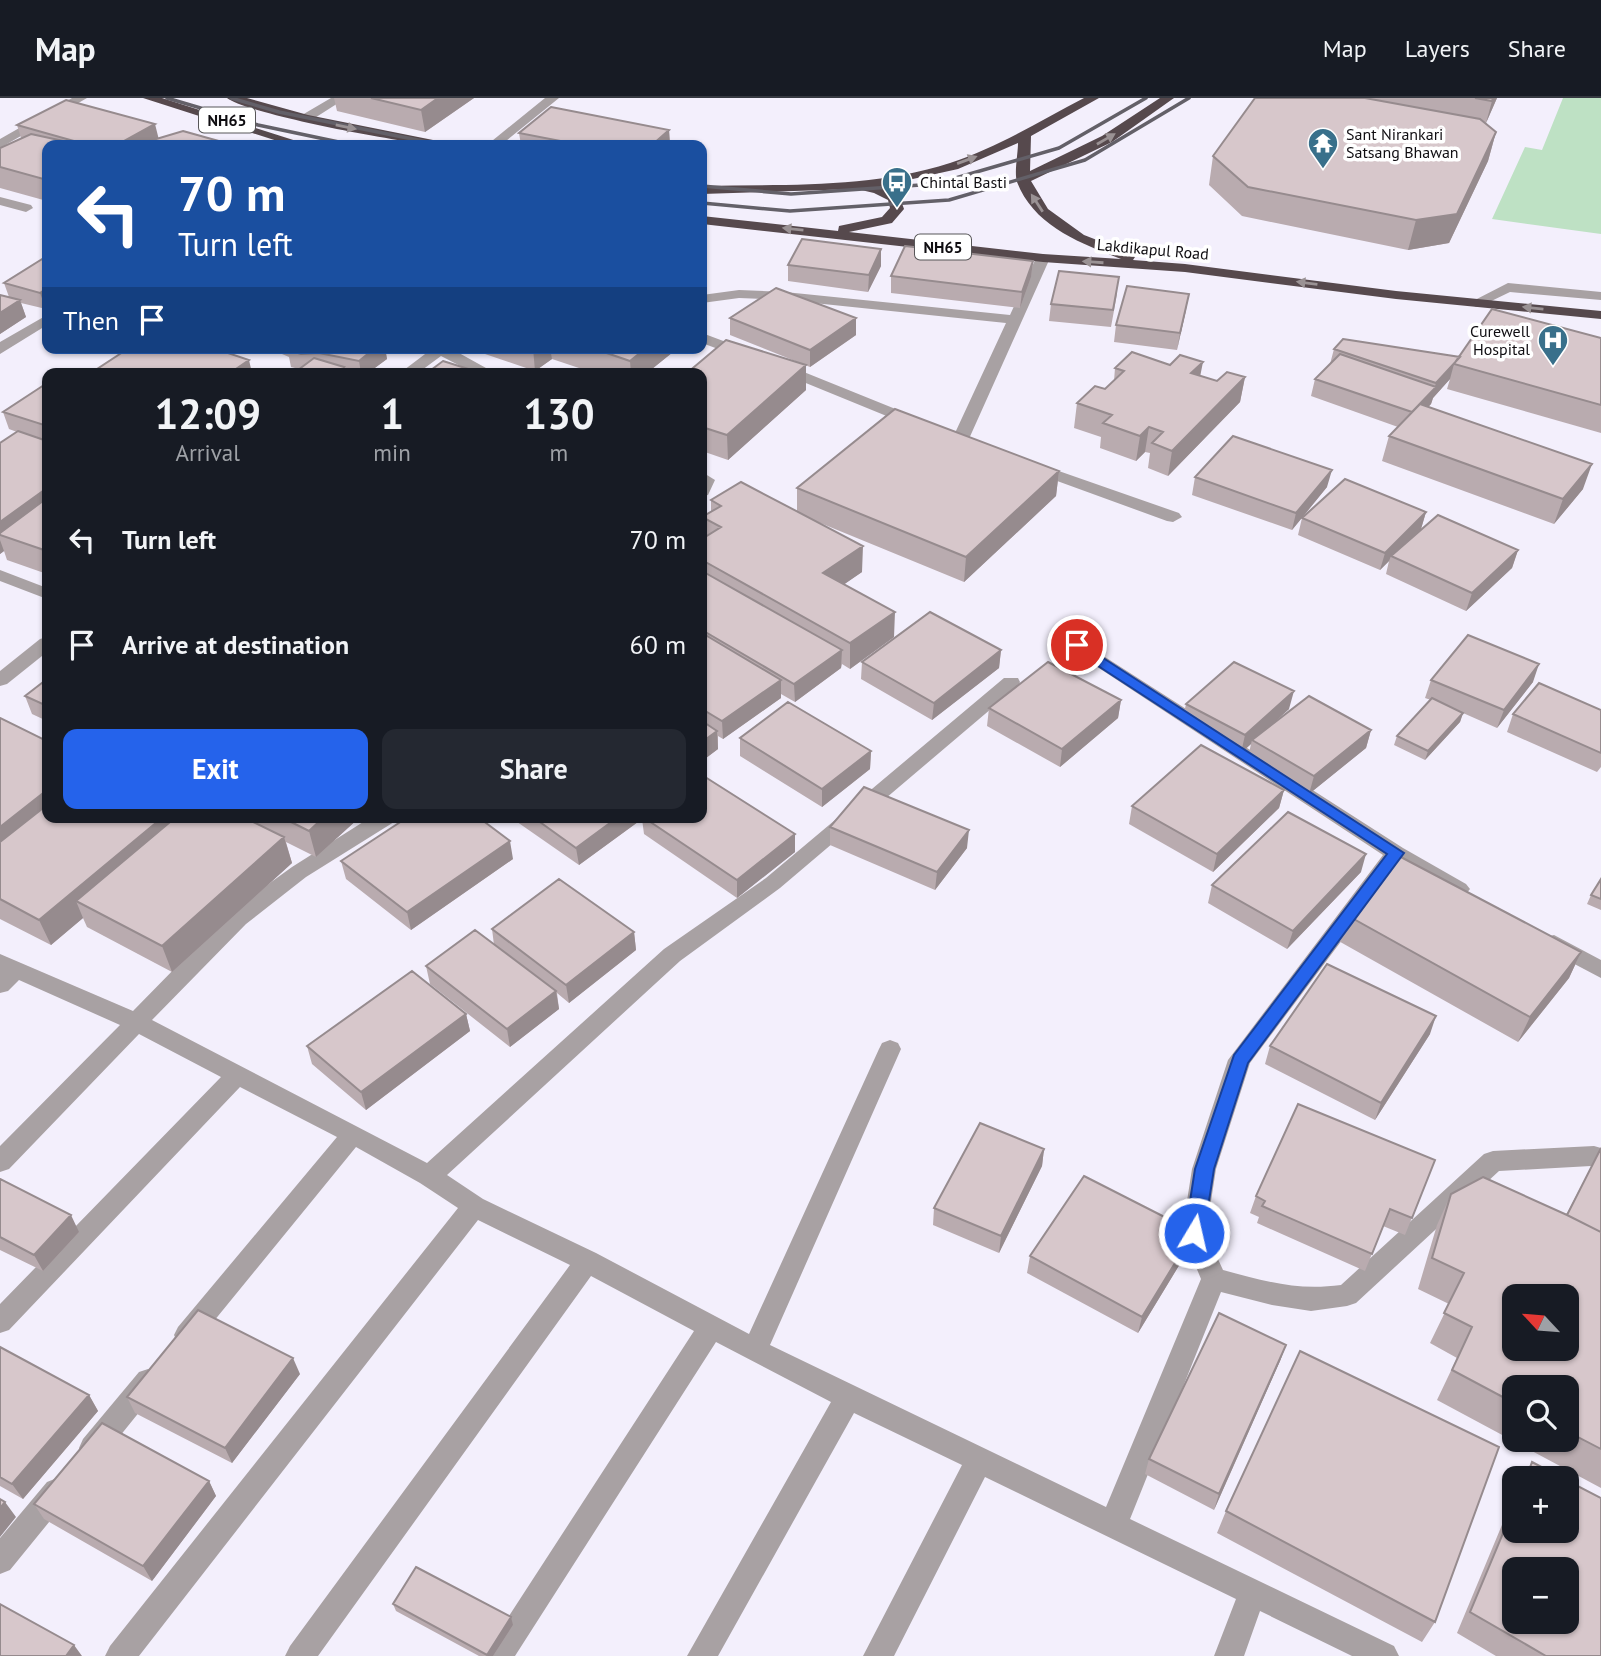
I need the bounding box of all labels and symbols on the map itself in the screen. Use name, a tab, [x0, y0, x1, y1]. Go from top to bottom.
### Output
road number: NH65	[199, 108, 255, 132]
one-way arrow	[335, 121, 357, 132]
place label: Sant Nirankari Satsang Bhawan	[1346, 124, 1459, 162]
temple icon: Sant Nirankari Satsang Bhawan	[1306, 126, 1340, 170]
one-way arrow	[1096, 133, 1115, 145]
one-way arrow	[957, 154, 978, 165]
bus stop icon: Chintal Basti	[880, 165, 914, 209]
place label: Chintal Basti	[920, 172, 1007, 192]
one-way arrow	[1030, 194, 1044, 212]
one-way arrow	[782, 224, 804, 235]
road number: NH65	[915, 234, 971, 260]
street label: Lakdikapul Road	[1096, 234, 1210, 264]
one-way arrow	[1081, 256, 1103, 267]
one-way arrow	[1296, 278, 1318, 289]
one-way arrow	[1522, 303, 1544, 314]
place label: Curewell Hospital	[1470, 321, 1530, 359]
hospital icon: Curewell Hospital	[1536, 323, 1570, 367]
pin	[1047, 615, 1107, 675]
position arrow	[1157, 1196, 1231, 1270]
north arrow	[1502, 1284, 1578, 1362]

